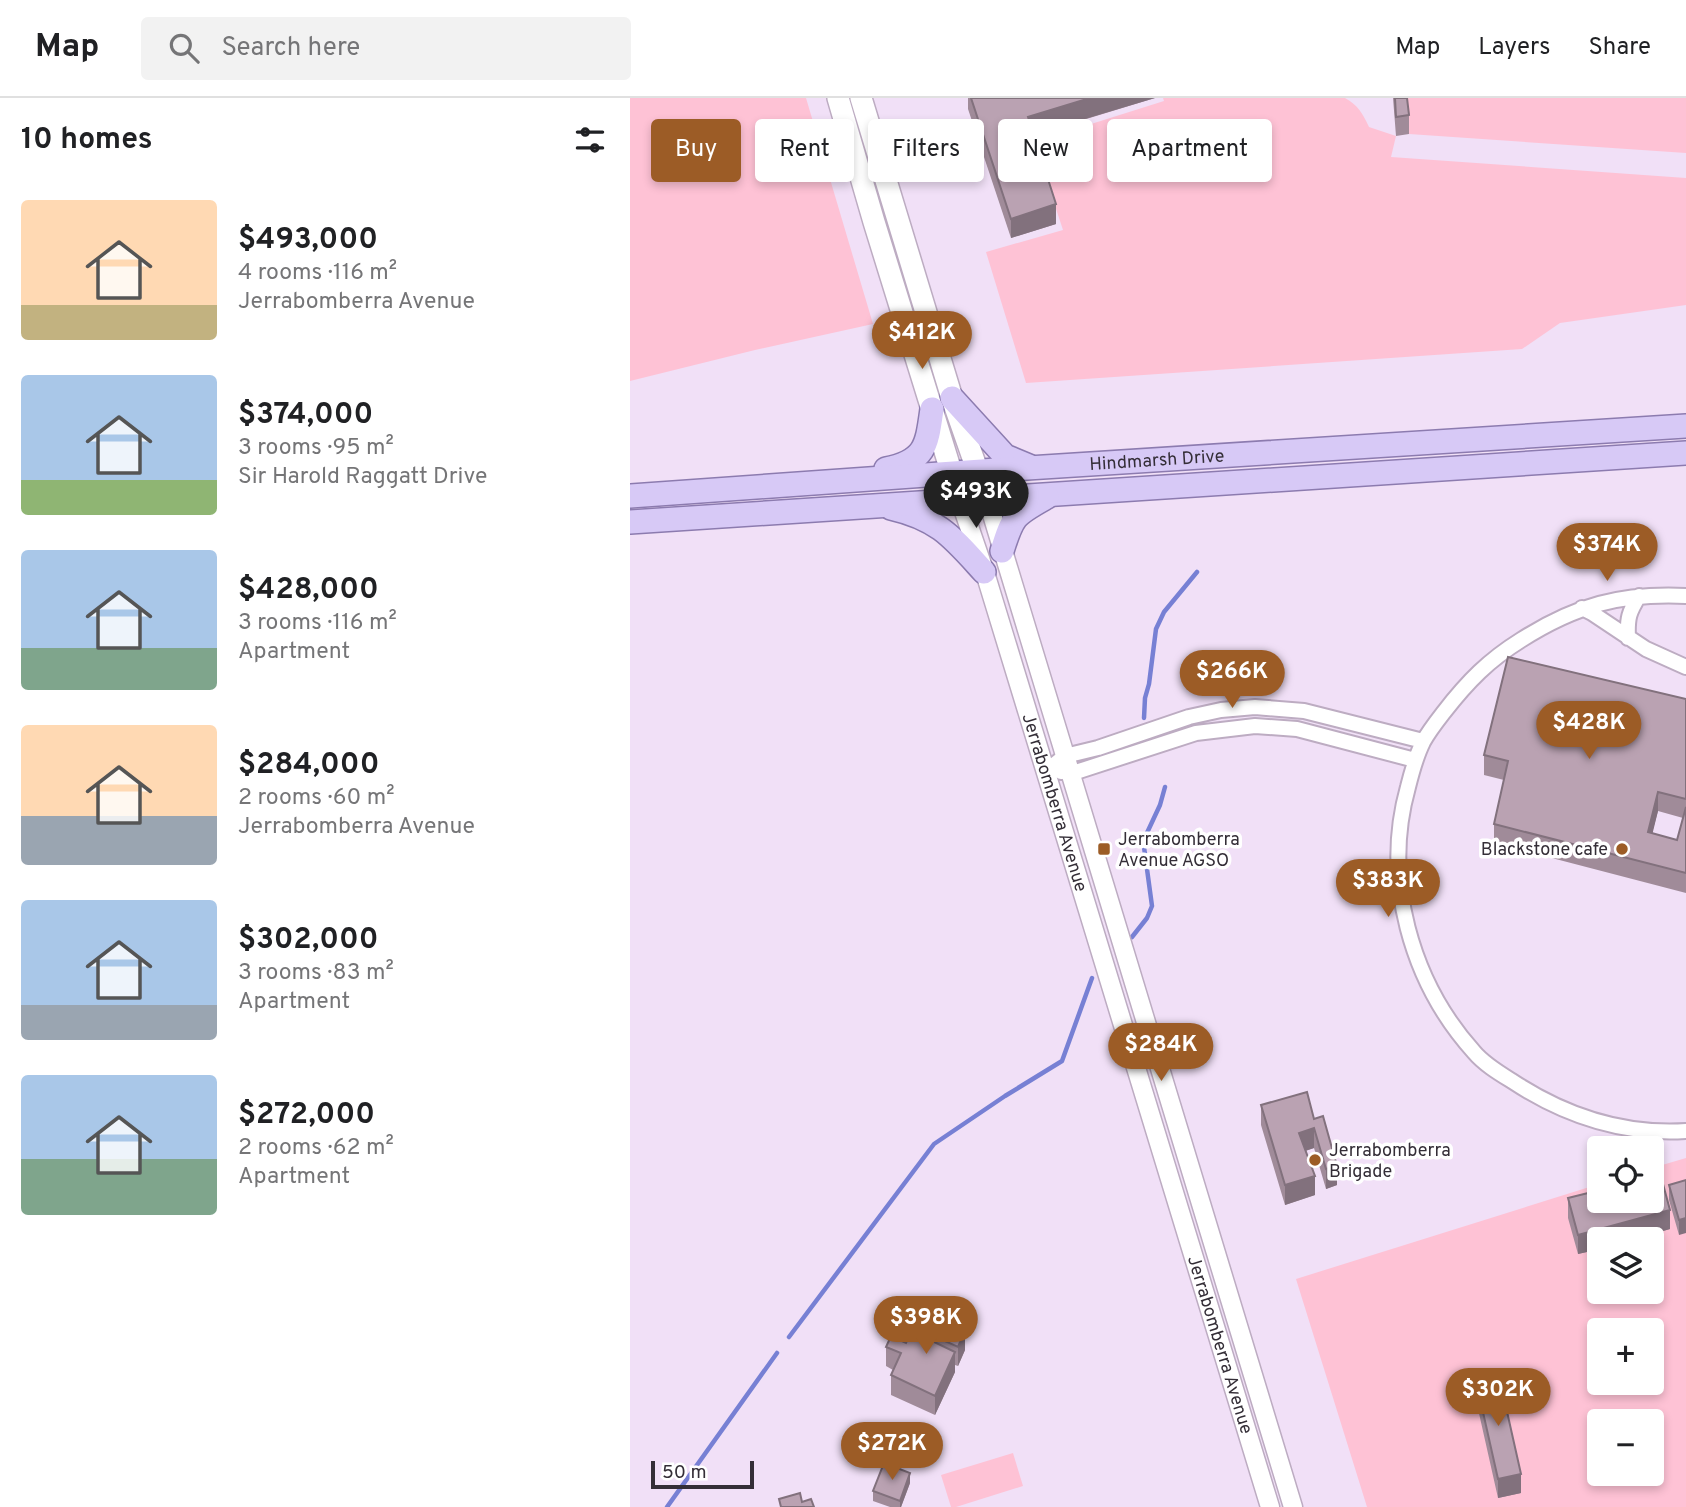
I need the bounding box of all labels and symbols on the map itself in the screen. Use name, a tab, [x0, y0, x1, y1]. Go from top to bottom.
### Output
pin: $412K	[873, 312, 971, 371]
street label: Hindmarsh Drive	[1089, 445, 1225, 477]
pin: $493K	[927, 470, 1025, 530]
pin: $374K	[1558, 524, 1656, 583]
pin: $266K	[1183, 650, 1281, 710]
pin: $428K	[1540, 702, 1638, 761]
street label: Jerrabomberra Avenue	[1016, 711, 1092, 895]
place label: Jerrabomberra Avenue AGSO	[1118, 829, 1240, 873]
place label: Blackstone cafe	[1481, 839, 1608, 862]
marker: Jerrabomberra Avenue AGSO	[1096, 841, 1112, 857]
marker: Blackstone cafe	[1614, 841, 1630, 857]
pin: $383K	[1339, 860, 1437, 919]
pin: $284K	[1112, 1024, 1210, 1083]
place label: Jerrabomberra Brigade	[1329, 1140, 1451, 1184]
marker: Jerrabomberra Brigade	[1307, 1152, 1323, 1168]
street label: Jerrabomberra Avenue	[1181, 1253, 1257, 1437]
pin: $398K	[877, 1296, 975, 1356]
pin: $302K	[1449, 1368, 1547, 1428]
pin: $272K	[843, 1422, 941, 1482]
scale bar	[651, 1458, 754, 1490]

